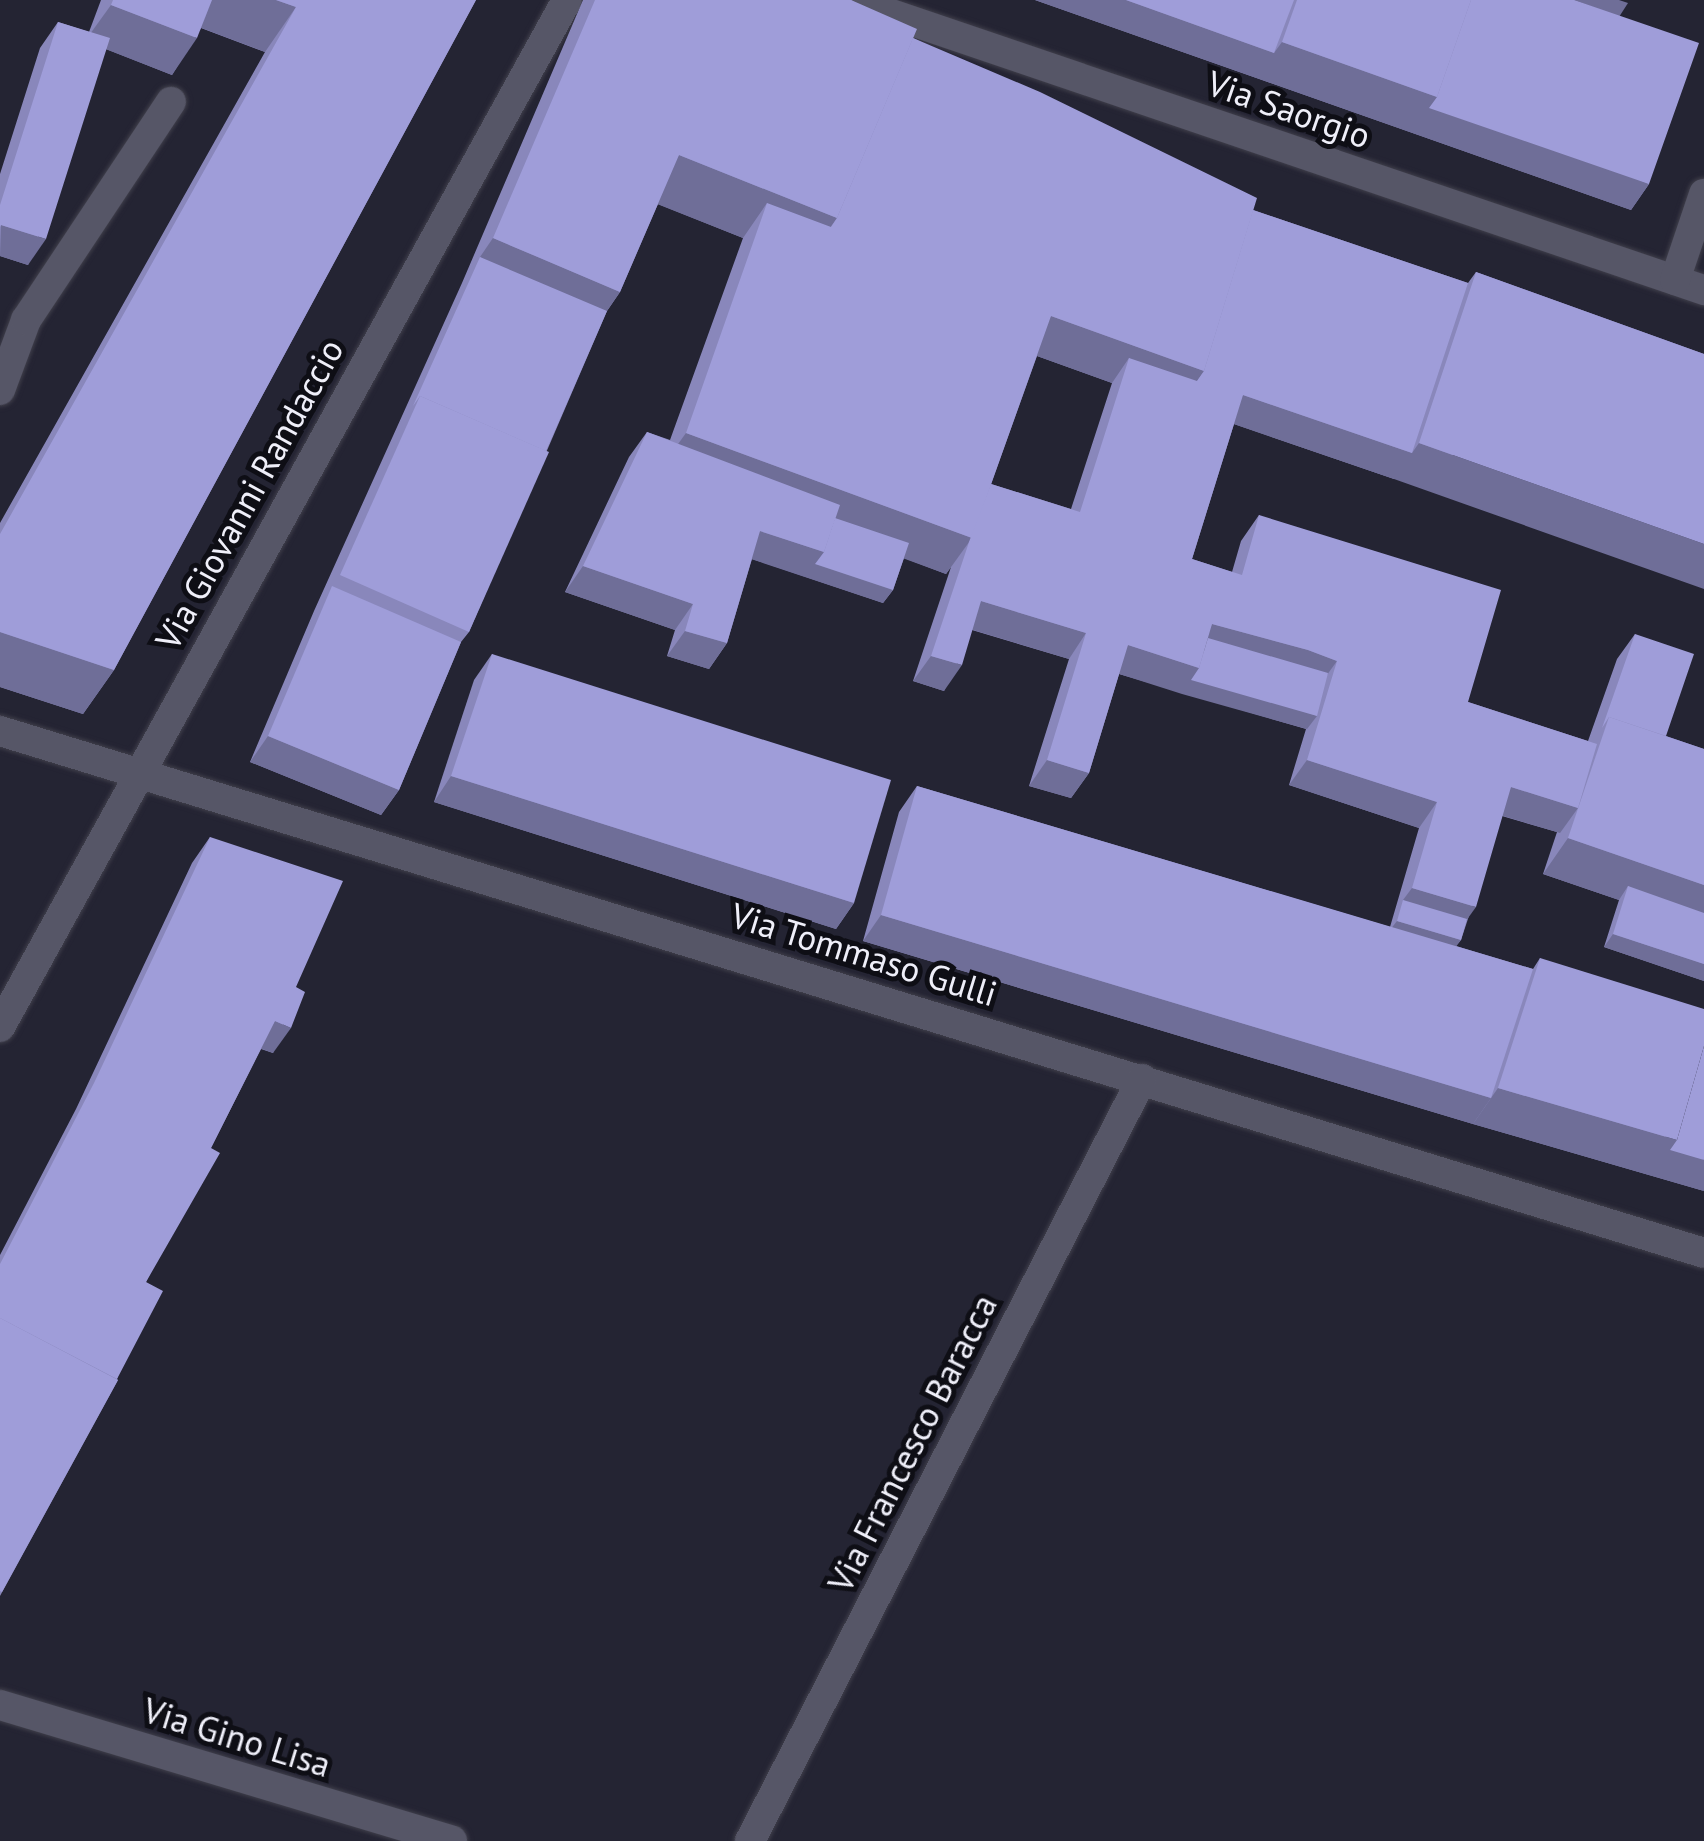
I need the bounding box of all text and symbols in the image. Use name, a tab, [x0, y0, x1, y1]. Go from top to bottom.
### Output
street label: Via Saorgio	[1202, 62, 1376, 156]
street label: Via Giovanni Randaccio	[146, 331, 352, 657]
street label: Via Tommaso Gulli	[726, 893, 1002, 1015]
street label: Via Francesco Baracca	[819, 1287, 1005, 1599]
street label: Via Gino Lisa	[138, 1689, 336, 1785]

